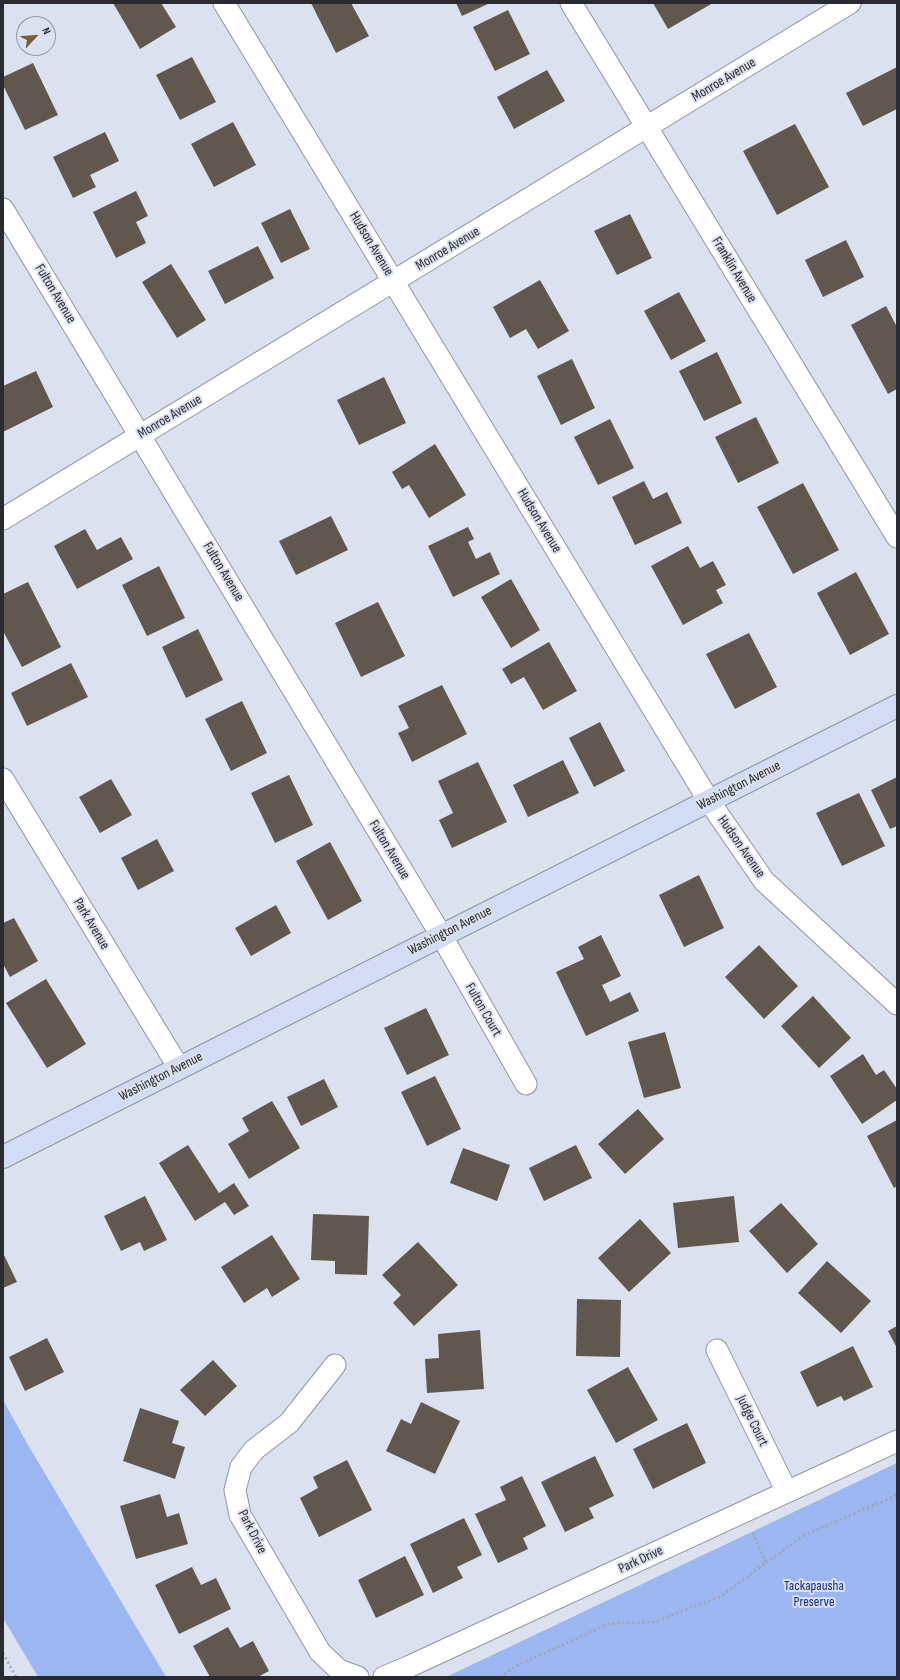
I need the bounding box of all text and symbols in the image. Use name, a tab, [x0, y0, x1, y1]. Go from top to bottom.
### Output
north arrow	[16, 16, 56, 56]
text: N	[39, 25, 53, 36]
street label: Monroe Avenue	[689, 54, 759, 106]
street label: Hudson Avenue	[345, 209, 397, 279]
street label: Monroe Avenue	[413, 223, 483, 275]
street label: Franklin Avenue	[708, 234, 760, 306]
street label: Fulton Avenue	[31, 261, 79, 327]
street label: Monroe Avenue	[135, 391, 205, 443]
street label: Hudson Avenue	[513, 486, 565, 556]
street label: Fulton Avenue	[199, 539, 247, 605]
street label: Washington Avenue	[694, 758, 784, 814]
street label: Hudson Avenue	[713, 813, 769, 881]
street label: Fulton Avenue	[365, 817, 413, 883]
street label: Park Avenue	[69, 895, 113, 953]
street label: Washington Avenue	[405, 903, 495, 959]
street label: Fulton Court	[461, 980, 505, 1040]
street label: Washington Avenue	[116, 1049, 206, 1105]
street label: Judge Court	[732, 1393, 772, 1449]
street label: Park Drive	[234, 1507, 270, 1557]
street label: Park Drive	[616, 1542, 666, 1578]
park label: Tackapausha Preserve	[784, 1578, 844, 1610]

